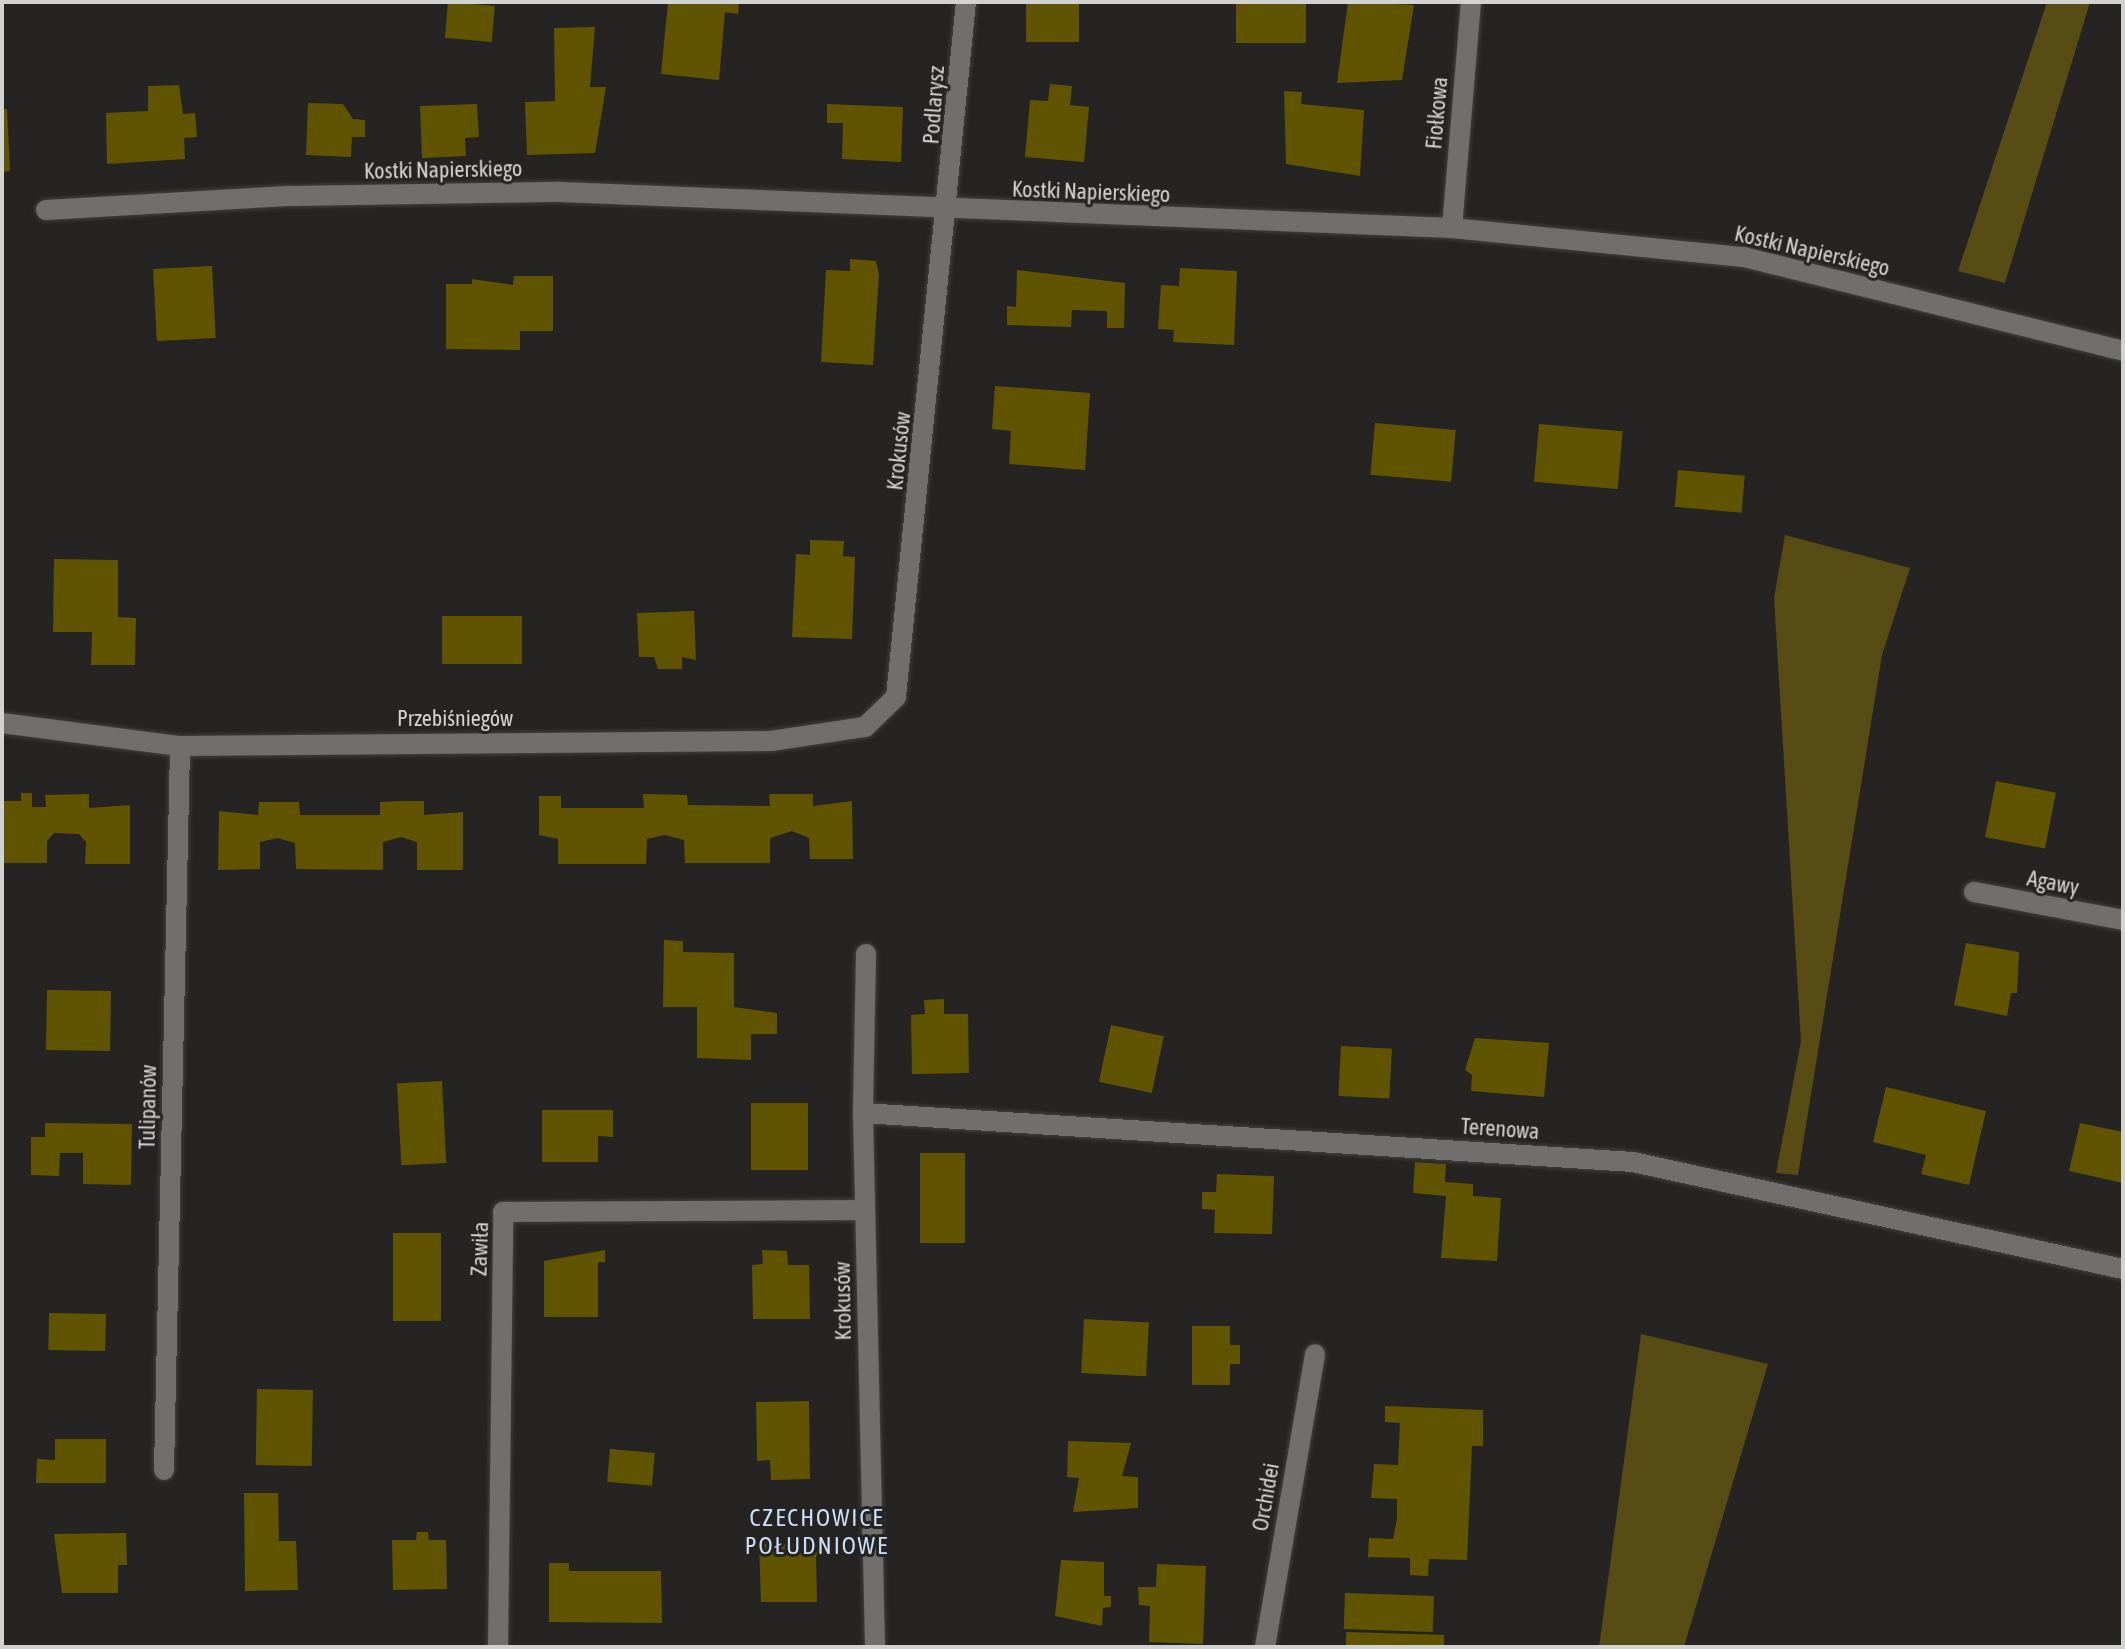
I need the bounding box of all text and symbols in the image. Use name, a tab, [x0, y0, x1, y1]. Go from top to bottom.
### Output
street label: Podlarysz	[918, 65, 950, 145]
street label: Fiołkowa	[1421, 76, 1453, 150]
street label: Kostki Napierskiego	[364, 155, 522, 185]
street label: Kostki Napierskiego	[1011, 176, 1171, 208]
street label: Kostki Napierskiego	[1732, 220, 1892, 282]
street label: Krokusów	[882, 410, 916, 492]
street label: Przebiśniegów	[397, 706, 513, 732]
street label: Agawy	[2025, 865, 2081, 901]
street label: Tulipanów	[134, 1064, 162, 1150]
street label: Terenowa	[1460, 1113, 1540, 1145]
street label: Zawiła	[466, 1221, 494, 1277]
street label: Krokusów	[829, 1261, 857, 1341]
street label: Orchidei	[1247, 1461, 1285, 1533]
district label: CZECHOWICE POŁUDNIOWE	[745, 1504, 889, 1560]

